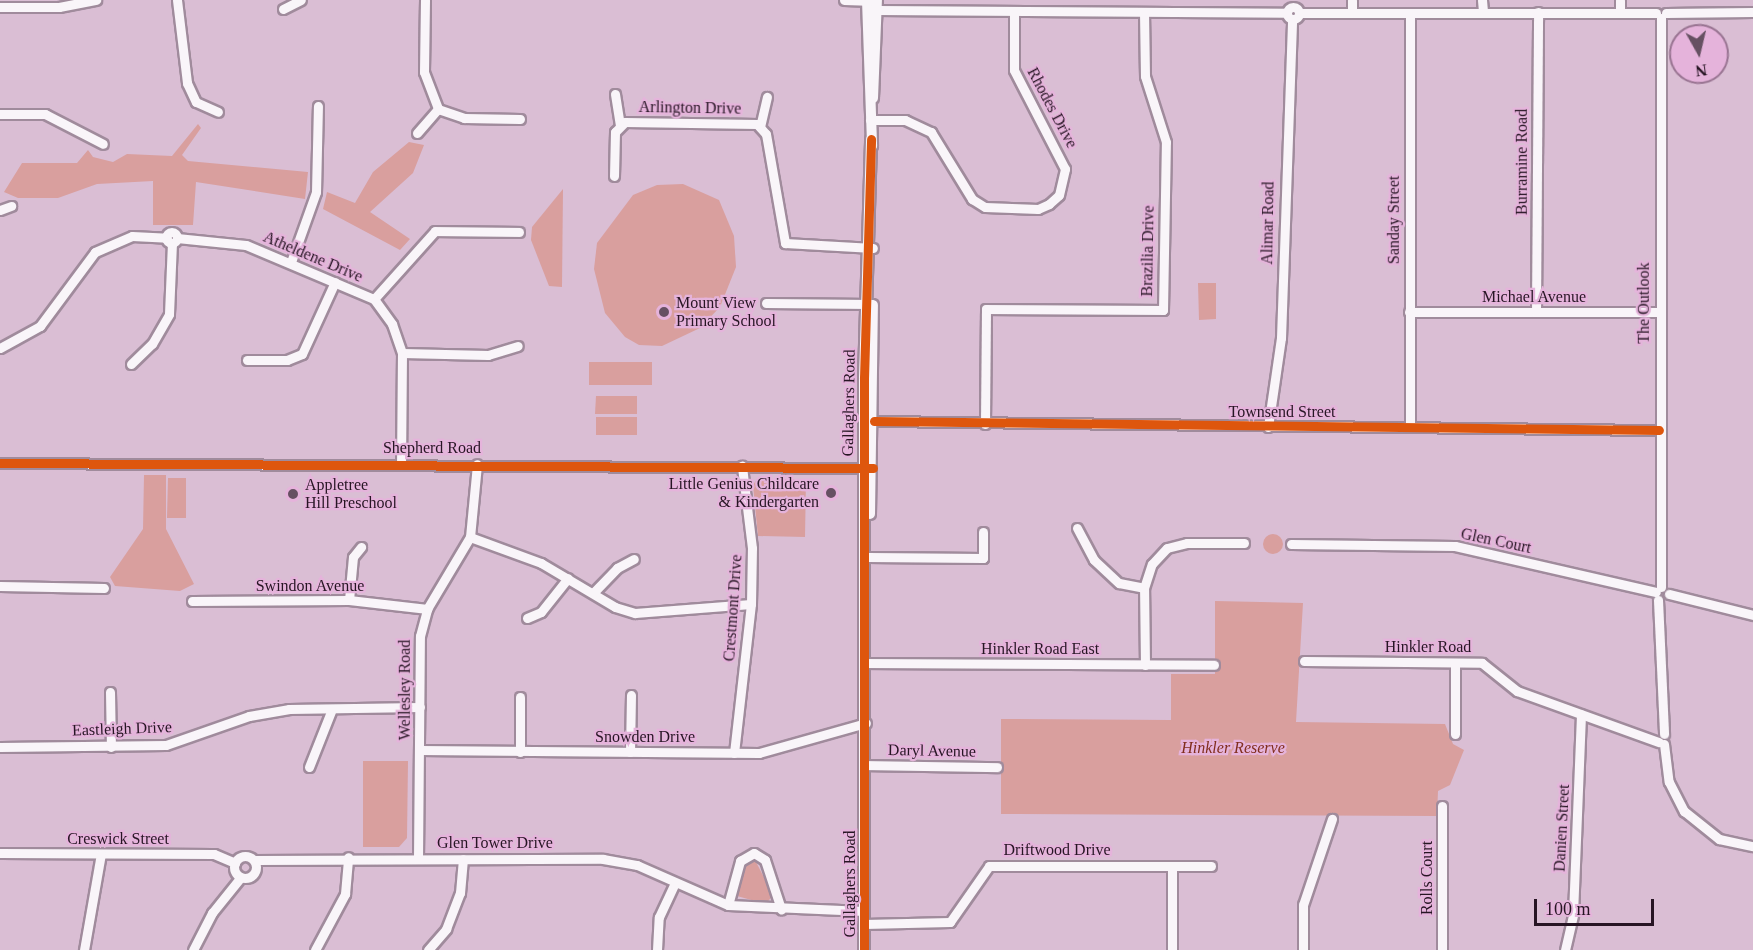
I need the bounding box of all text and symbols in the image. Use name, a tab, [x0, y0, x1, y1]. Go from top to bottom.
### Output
north arrow	[1669, 24, 1729, 84]
text: N	[1694, 61, 1708, 80]
street label: Rhodes Drive	[1023, 64, 1081, 152]
street label: Arlington Drive	[639, 98, 741, 118]
street label: Burramine Road	[1512, 109, 1532, 215]
street label: Sanday Street	[1384, 176, 1404, 264]
street label: Alimar Road	[1258, 181, 1278, 265]
street label: Brazilia Drive	[1138, 205, 1158, 297]
street label: Atheldene Drive	[260, 227, 366, 287]
street label: The Outlook	[1634, 262, 1654, 344]
street label: Michael Avenue	[1482, 287, 1586, 307]
place label: Mount View Primary School	[676, 293, 776, 331]
marker: Mount View Primary School	[657, 305, 671, 319]
street label: Gallaghers Road	[838, 349, 860, 457]
street label: Townsend Street	[1229, 402, 1335, 422]
street label: Shepherd Road	[383, 438, 481, 458]
place label: Little Genius Childcare & Kindergarten	[669, 474, 819, 512]
place label: Appletree Hill Preschool	[305, 475, 397, 513]
marker: Little Genius Childcare & Kindergarten	[824, 486, 838, 500]
marker: Appletree Hill Preschool	[286, 487, 300, 501]
street label: Glen Court	[1459, 524, 1533, 558]
street label: Crestmont Drive	[720, 554, 746, 662]
street label: Swindon Avenue	[255, 576, 365, 596]
street label: Hinkler Road	[1385, 637, 1471, 657]
street label: Hinkler Road East	[981, 639, 1099, 659]
street label: Wellesley Road	[395, 640, 415, 740]
street label: Eastleigh Drive	[72, 718, 172, 740]
street label: Snowden Drive	[595, 727, 695, 747]
park label: Hinkler Reserve	[1181, 738, 1285, 758]
street label: Daryl Avenue	[887, 741, 977, 761]
street label: Danien Street	[1550, 784, 1574, 872]
street label: Creswick Street	[67, 829, 169, 849]
street label: Gallaghers Road	[840, 830, 860, 938]
street label: Glen Tower Drive	[437, 833, 553, 853]
street label: Driftwood Drive	[1003, 840, 1111, 860]
street label: Rolls Court	[1417, 841, 1437, 915]
scale bar	[1537, 887, 1657, 925]
text: 100 m	[1545, 899, 1591, 919]

